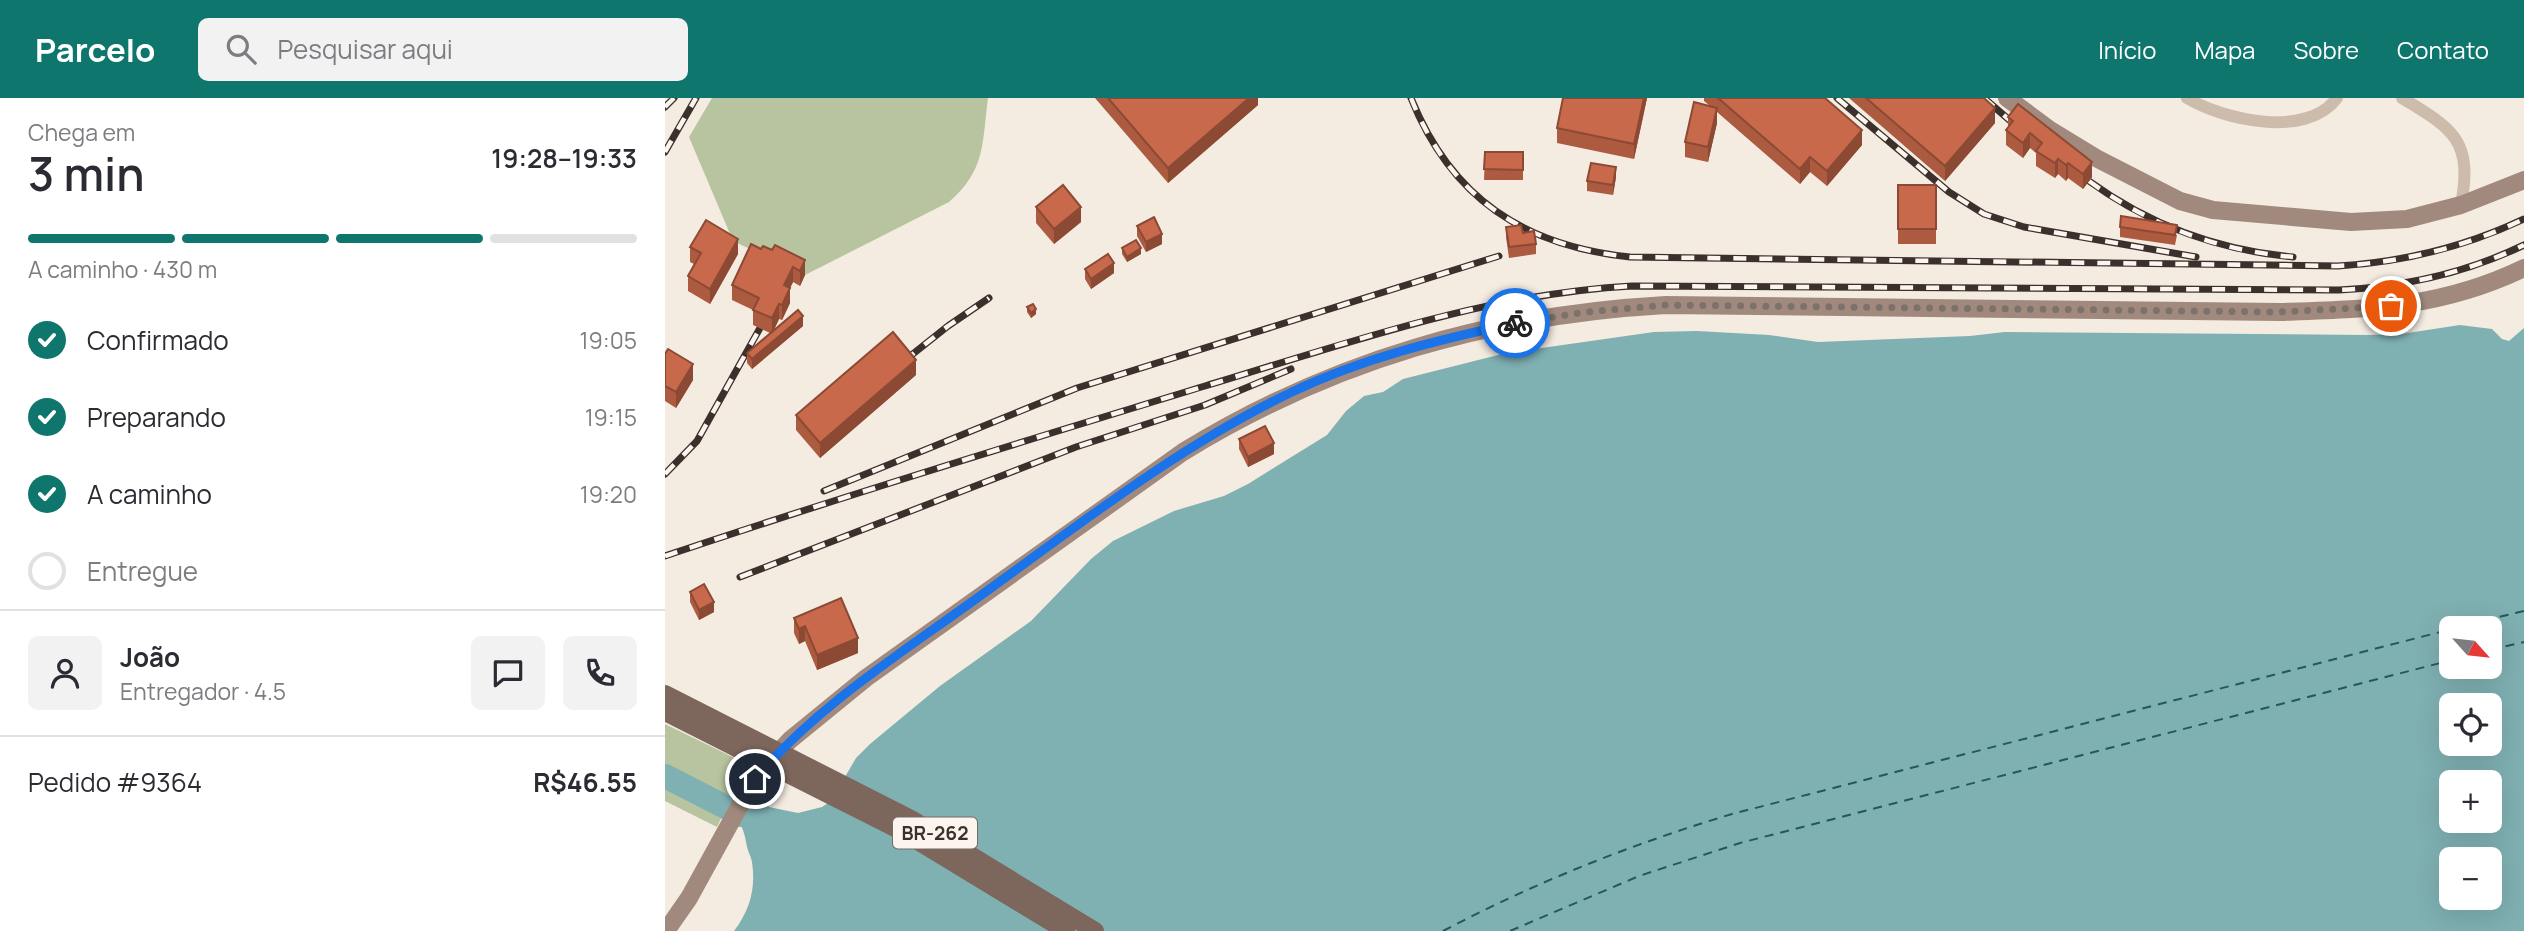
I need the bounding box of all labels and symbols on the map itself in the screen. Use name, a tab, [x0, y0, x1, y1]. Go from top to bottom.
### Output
pin	[2361, 276, 2421, 336]
courier	[1480, 288, 1550, 358]
north arrow	[2439, 616, 2503, 679]
pin	[725, 749, 785, 809]
road number: BR-262	[893, 818, 977, 848]

